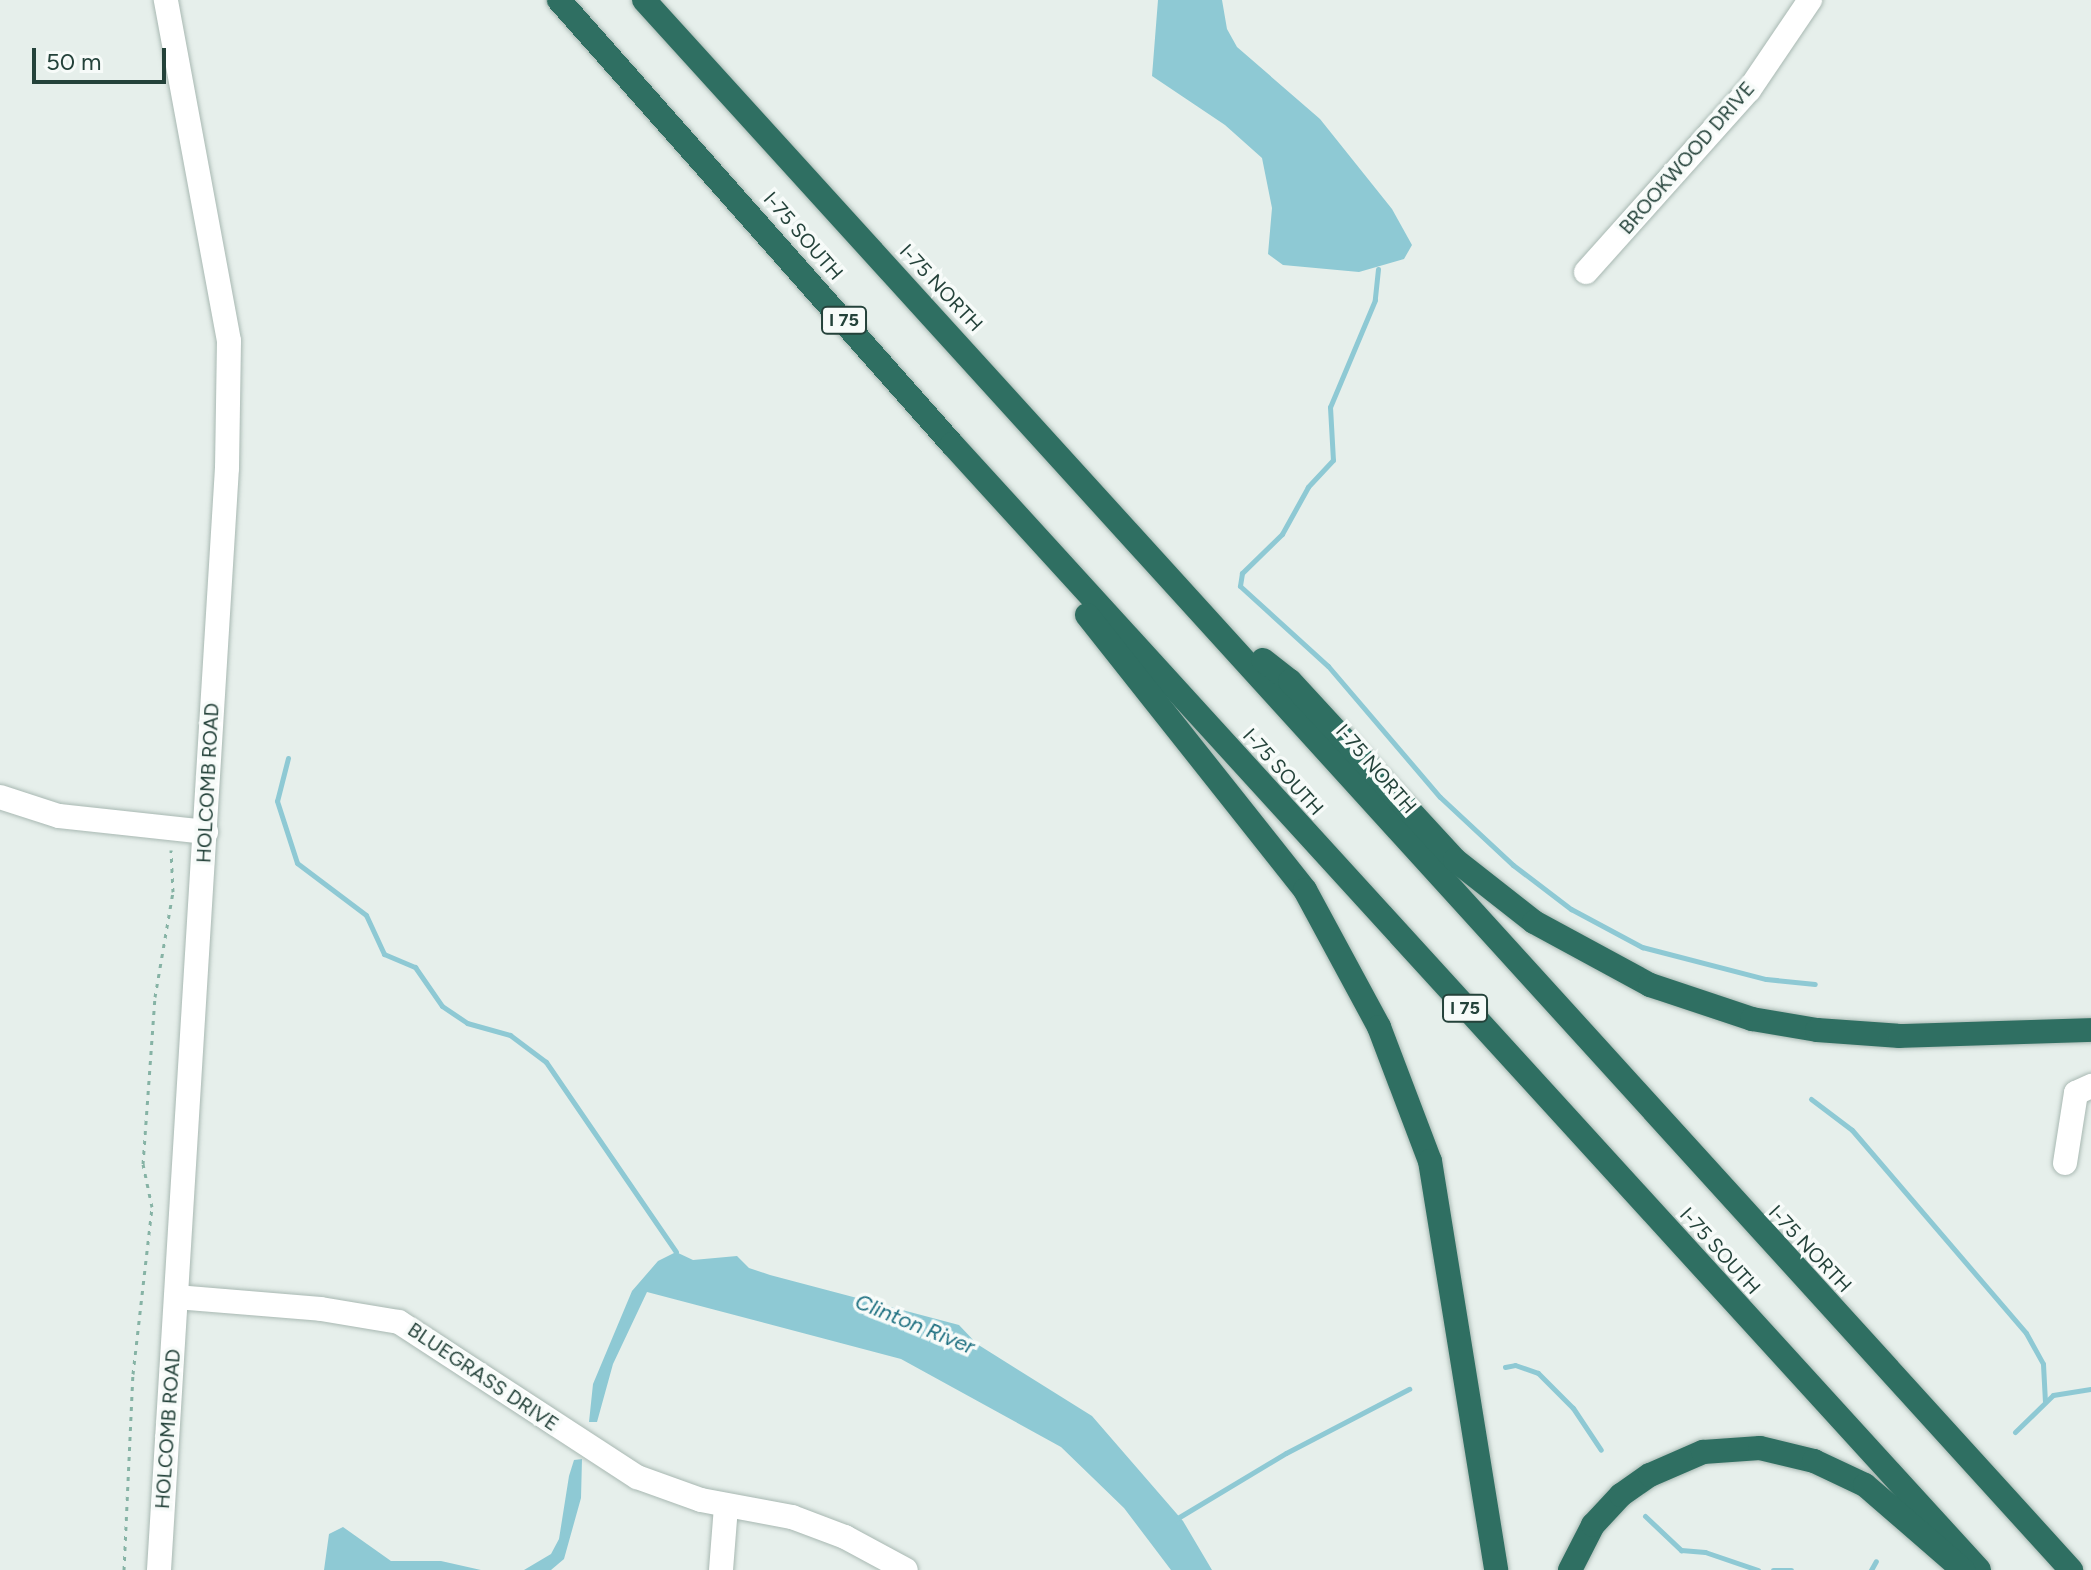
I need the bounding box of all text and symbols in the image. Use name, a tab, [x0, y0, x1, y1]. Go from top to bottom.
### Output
scale bar	[36, 32, 170, 82]
text: 50 m	[46, 47, 102, 76]
street label: BROOKWOOD DRIVE	[1614, 77, 1760, 239]
street label: I-75 SOUTH	[758, 187, 848, 285]
street label: I-75 NORTH	[895, 239, 987, 337]
road number: I 75	[820, 306, 868, 334]
street label: HOLCOMB ROAD	[192, 702, 224, 864]
street label: I-75 NORTH	[1331, 719, 1421, 819]
street label: I-75 SOUTH	[1238, 724, 1328, 820]
road number: I 75	[1441, 994, 1489, 1022]
street label: I-75 NORTH	[1764, 1200, 1856, 1298]
street label: I-75 SOUTH	[1675, 1203, 1765, 1299]
water label: Clinton River	[851, 1288, 979, 1360]
street label: BLUEGRASS DRIVE	[403, 1318, 563, 1436]
street label: HOLCOMB ROAD	[150, 1348, 186, 1510]

